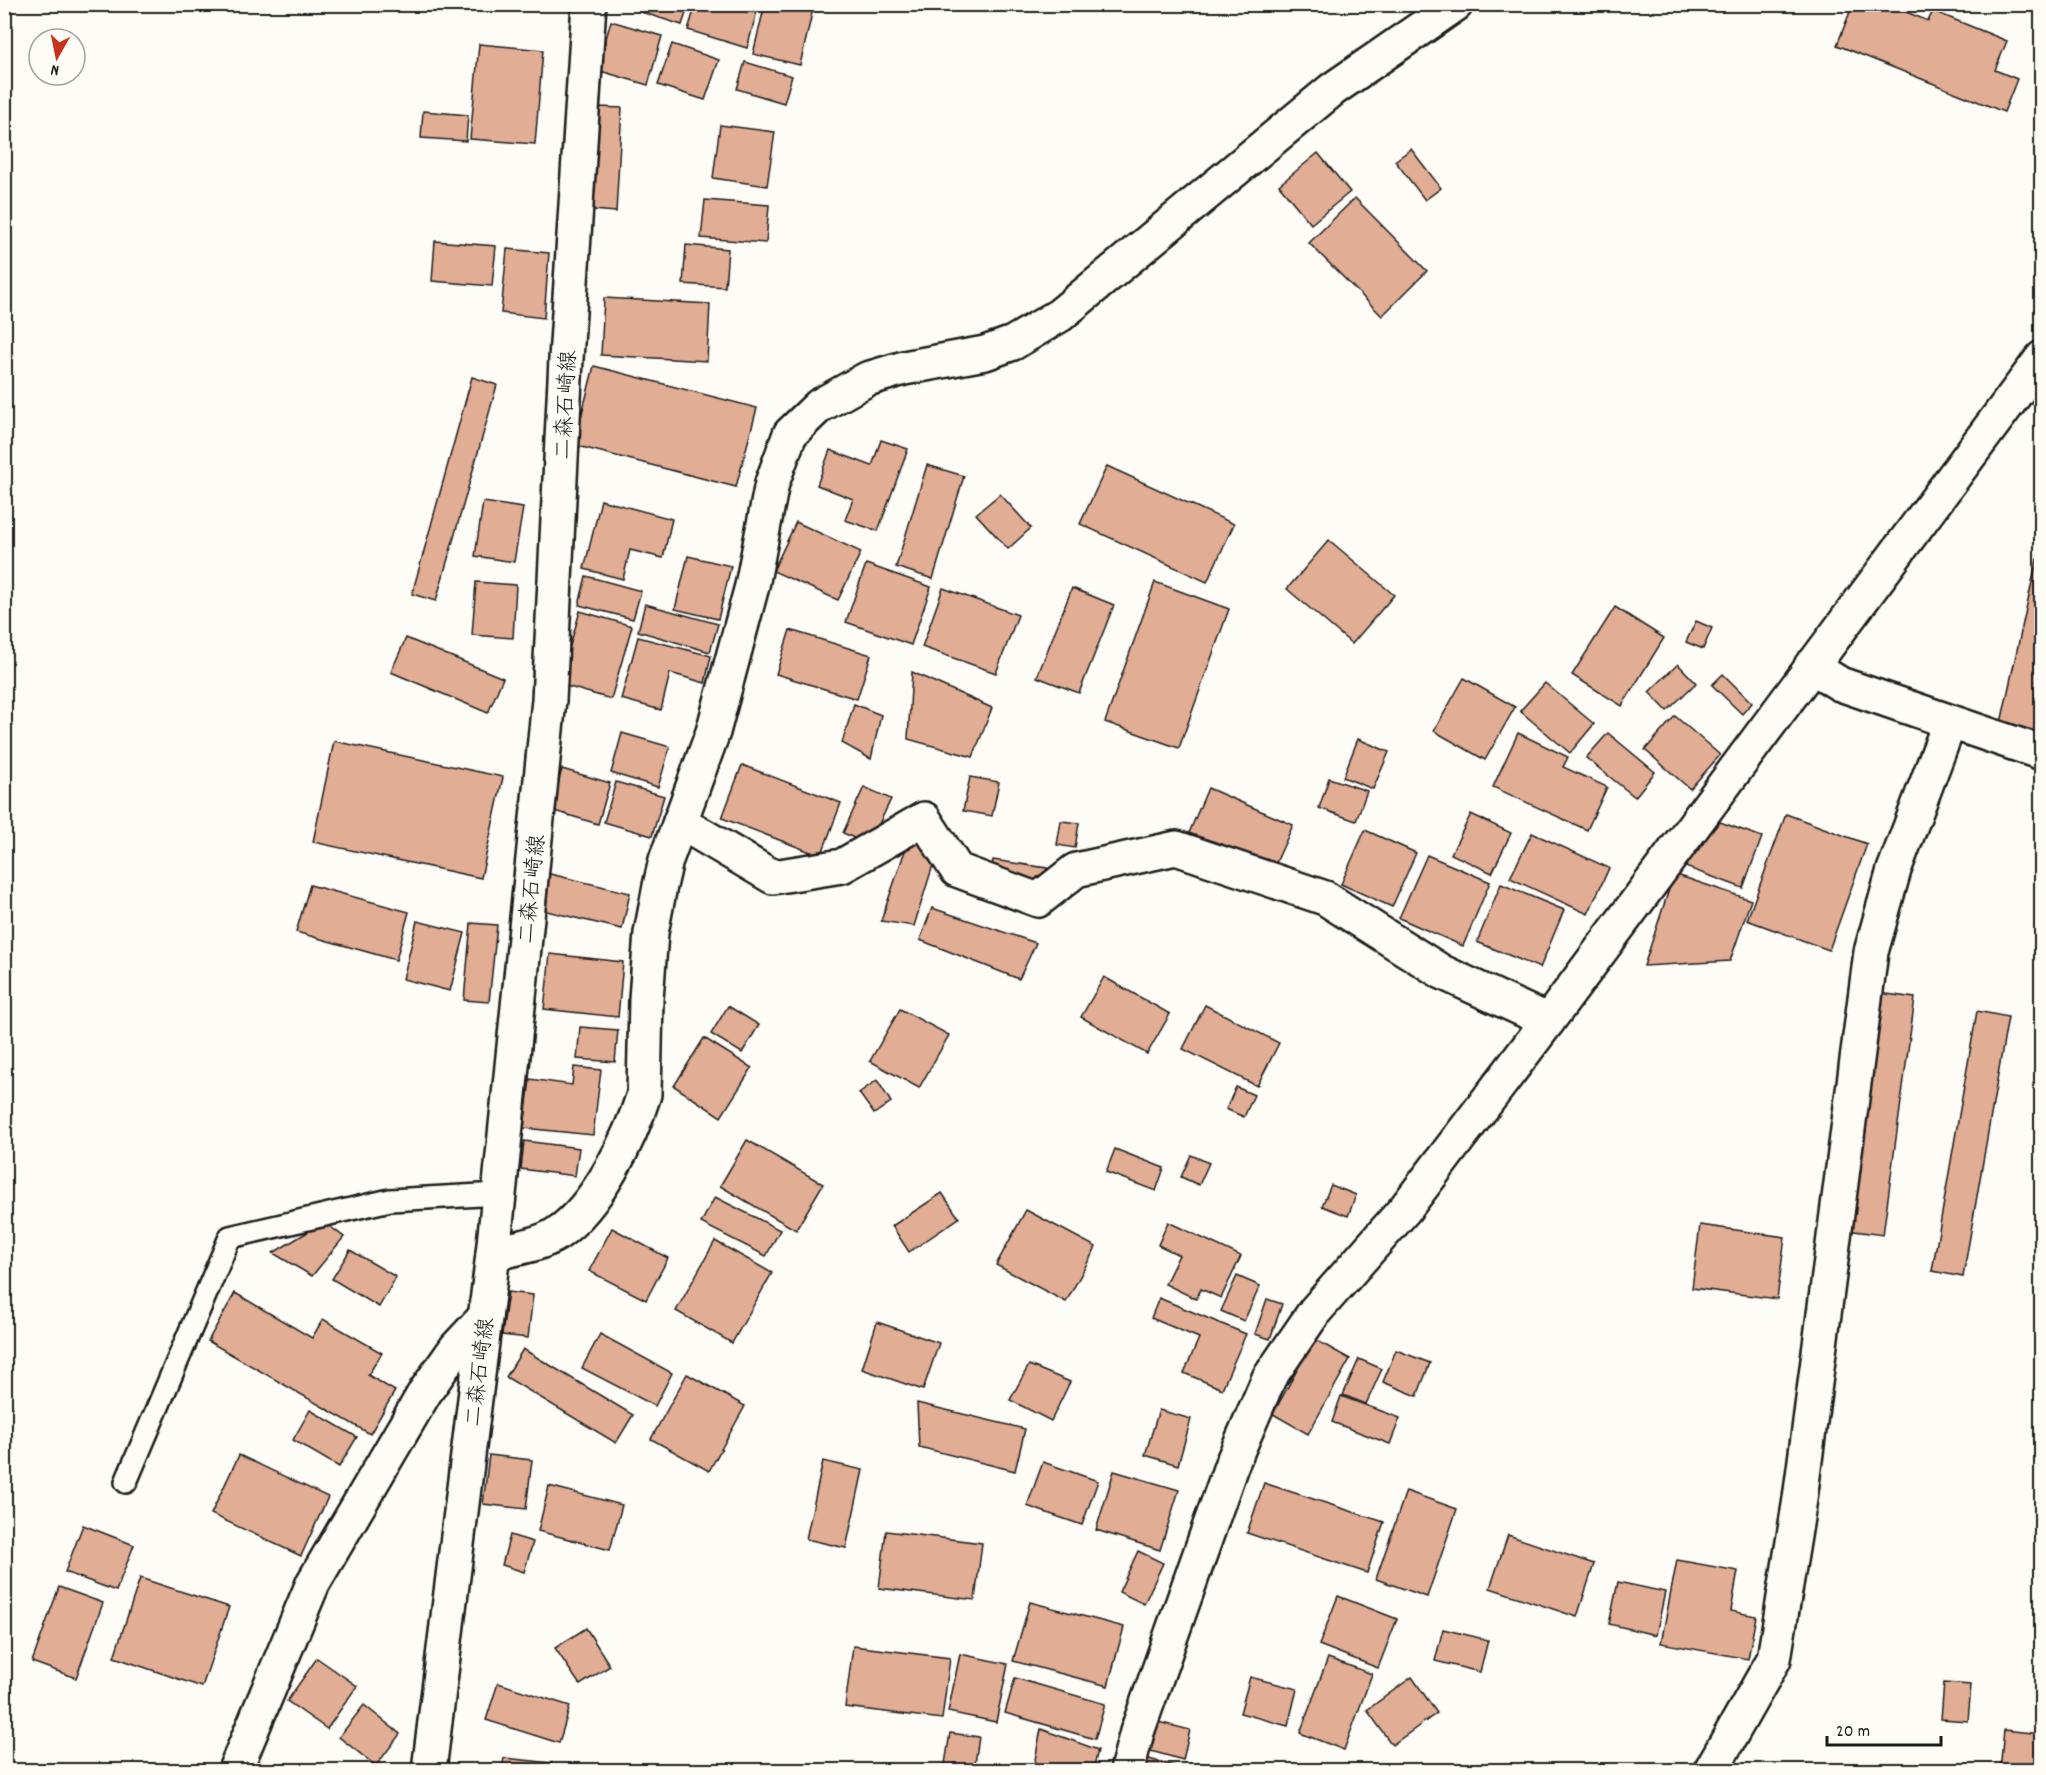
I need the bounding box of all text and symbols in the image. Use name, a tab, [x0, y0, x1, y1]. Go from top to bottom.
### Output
north arrow	[27, 27, 87, 87]
text: N	[49, 57, 61, 81]
street label: 二森石崎線	[549, 349, 586, 461]
street label: 二森石崎線	[512, 833, 555, 946]
street label: 二森石崎線	[459, 1316, 504, 1429]
scale bar	[1827, 1709, 1941, 1747]
text: 20 m	[1836, 1720, 1870, 1745]

